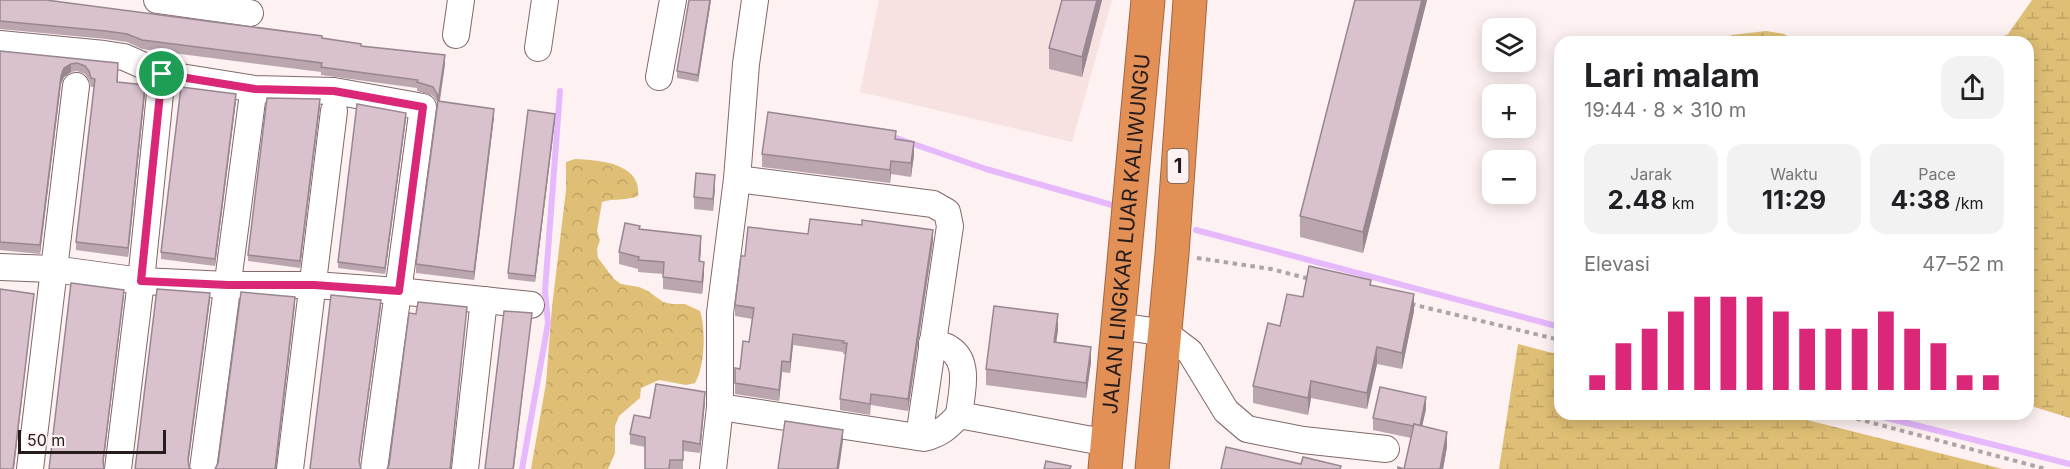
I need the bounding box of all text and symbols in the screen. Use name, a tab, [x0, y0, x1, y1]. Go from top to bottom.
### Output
map controls	[1482, 18, 1536, 204]
button: layers	[1482, 18, 1536, 72]
pin	[136, 48, 187, 99]
street label: JALAN LINGKAR LUAR KALIWUNGU	[1097, 53, 1155, 415]
text: Lari malam	[1584, 55, 1760, 95]
button: share	[1941, 56, 2004, 119]
icon: arrive	[145, 57, 178, 90]
button: +	[1482, 84, 1536, 138]
text: 19:44 · 8 × 310 m	[1584, 98, 1746, 122]
road number: 1	[1168, 149, 1188, 183]
button: −	[1482, 150, 1536, 204]
text: Jarak	[1630, 164, 1672, 184]
text: Waktu	[1770, 164, 1818, 184]
text: Pace	[1918, 164, 1956, 184]
text: 2.48	[1608, 184, 1667, 215]
text: 11:29	[1762, 184, 1826, 215]
text: 4:38	[1890, 184, 1950, 215]
text: km	[1667, 193, 1694, 213]
text: /km	[1950, 193, 1984, 213]
text: Elevasi	[1584, 252, 1650, 276]
text: 47–52 m	[1922, 252, 2004, 276]
scale bar	[18, 427, 166, 454]
text: 50 m	[27, 430, 65, 450]

